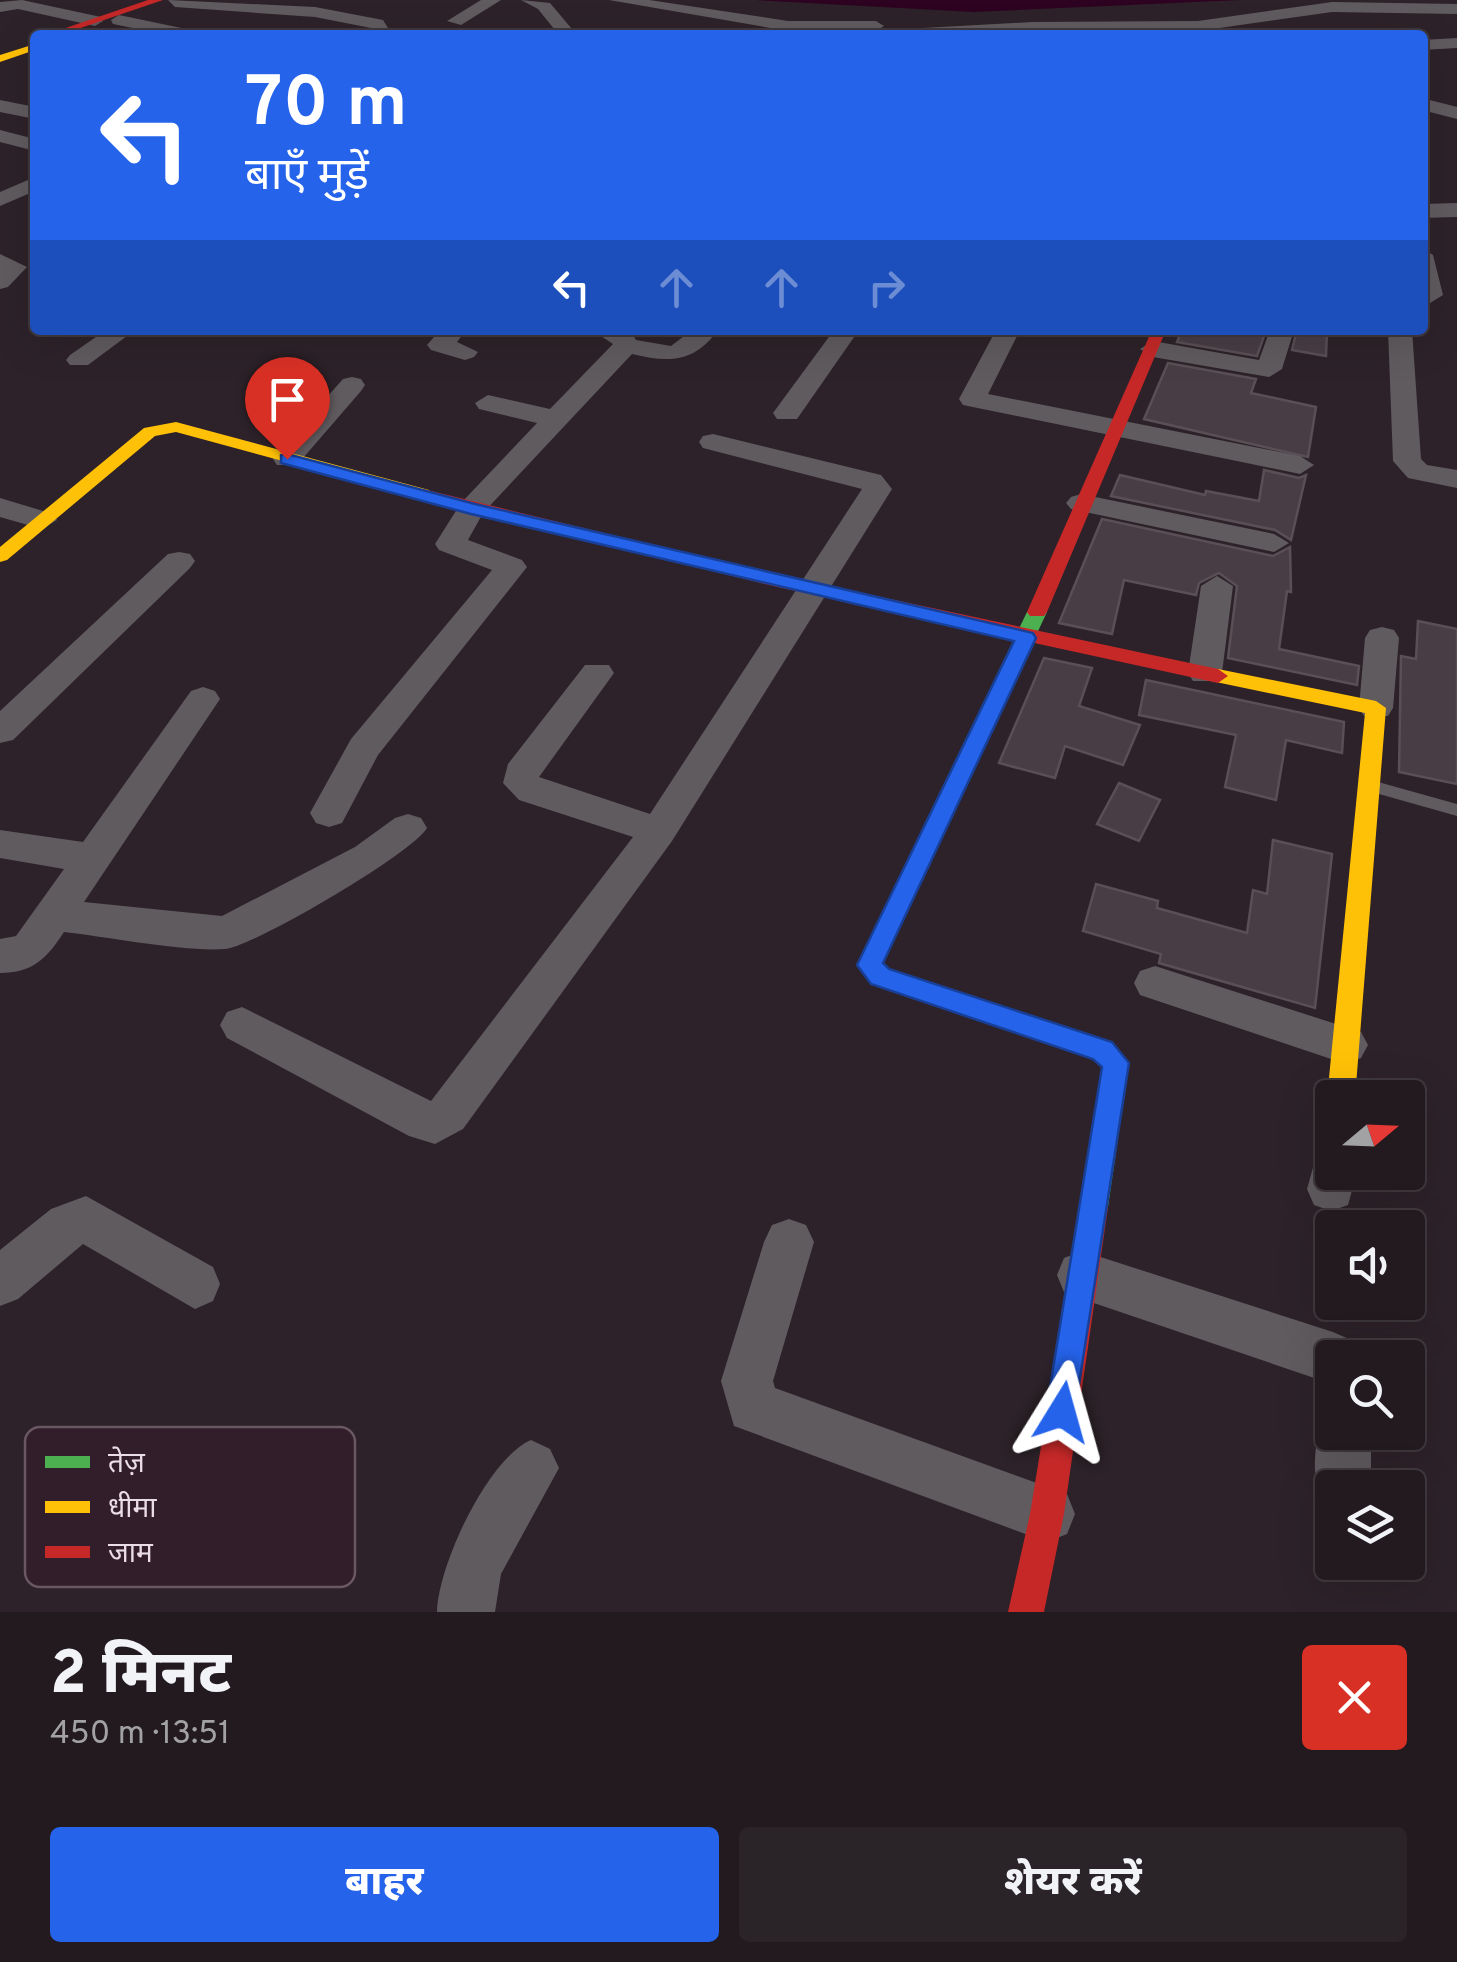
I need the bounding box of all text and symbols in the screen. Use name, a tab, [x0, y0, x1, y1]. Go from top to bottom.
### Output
text: 70 m	[245, 62, 408, 151]
icon: left	[80, 70, 210, 200]
text: बाएँ मुड़ें	[245, 149, 369, 206]
icon: left	[544, 260, 599, 315]
icon: ahead	[649, 260, 704, 315]
icon: ahead	[754, 260, 809, 315]
icon: right	[859, 260, 914, 315]
pin	[245, 357, 330, 460]
icon: arrive	[260, 372, 315, 427]
north arrow	[1315, 1080, 1425, 1190]
map controls	[1315, 1080, 1425, 1580]
button: sound	[1315, 1210, 1425, 1320]
button: search	[1315, 1340, 1425, 1450]
position arrow	[1010, 1360, 1114, 1464]
legend	[25, 1427, 355, 1587]
text: तेज़	[108, 1446, 146, 1483]
button: layers	[1315, 1470, 1425, 1580]
text: धीमा	[108, 1491, 157, 1528]
text: जाम	[108, 1537, 154, 1573]
text: 2 मिनट	[50, 1639, 231, 1715]
button: close	[1302, 1645, 1407, 1750]
text: 450 m · 13:51	[50, 1715, 230, 1755]
button: बाहर	[50, 1827, 719, 1942]
button: शेयर करें	[739, 1827, 1407, 1942]

